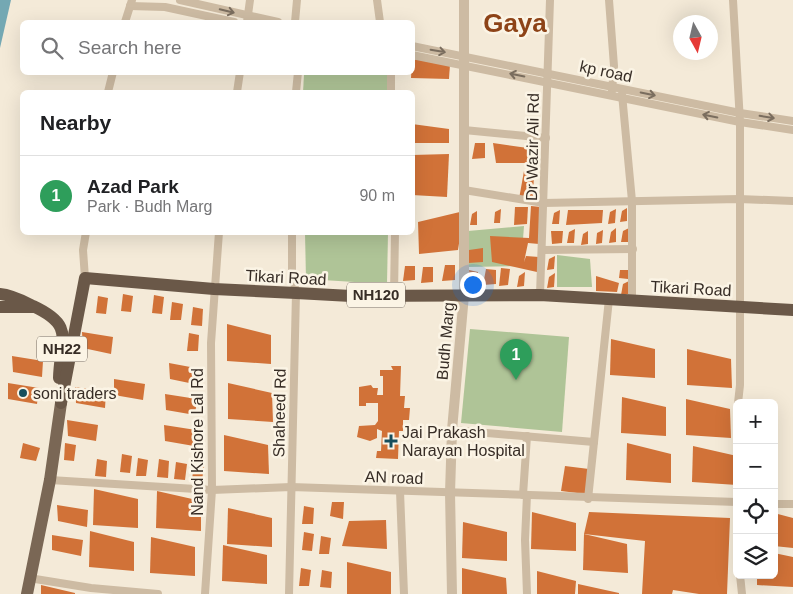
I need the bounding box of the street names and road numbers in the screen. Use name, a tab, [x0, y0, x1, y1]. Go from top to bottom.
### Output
street label: kp road	[578, 58, 634, 85]
street label: Dr Wazir Ali Rd	[523, 93, 542, 201]
street label: Tikari Road	[245, 267, 327, 288]
street label: Tikari Road	[650, 278, 732, 299]
road number: NH120	[347, 282, 405, 308]
street label: Budh Marg	[434, 301, 457, 381]
road number: NH22	[37, 336, 87, 362]
street label: Nand Kishore Lal Rd	[189, 368, 206, 516]
street label: Shaheed Rd	[270, 368, 289, 458]
street label: AN road	[364, 468, 424, 487]

